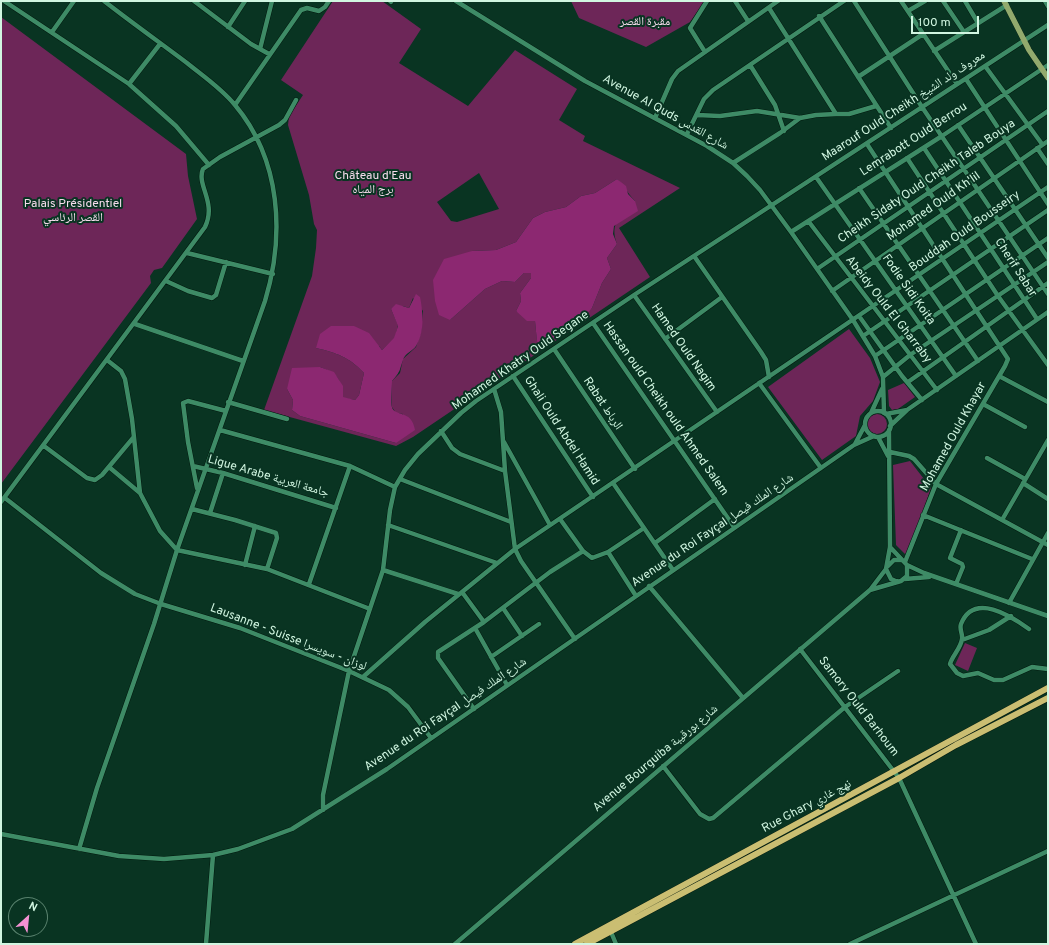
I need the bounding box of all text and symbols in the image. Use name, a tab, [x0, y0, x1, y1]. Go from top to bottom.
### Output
scale bar	[913, 8, 981, 34]
text: 100 m	[918, 15, 951, 31]
park label: مقبرة القصر	[620, 16, 670, 30]
street label: Maarouf Ould Cheikh معروف ولد الشيخ	[820, 49, 988, 165]
street label: Avenue Al Quds شارع القدس	[600, 72, 730, 154]
street label: Lemrabott Ould Berrou	[858, 100, 970, 180]
street label: Cheikh Sidaty Ould Cheikh Taleb Bouya	[836, 117, 1018, 247]
street label: Mohamed Ould Kh'lil	[884, 169, 984, 245]
park label: Château d'Eau برج المياه	[334, 170, 412, 198]
street label: Bouddah Ould Bousseiry	[907, 188, 1023, 276]
park label: Palais Présidentiel القصر الرئاسي	[24, 198, 122, 226]
street label: Cherif Sabar	[991, 236, 1039, 300]
street label: Fodie Sidi Koita	[878, 252, 938, 328]
street label: Abeidy Ould El Gharraby	[842, 254, 934, 366]
street label: Hamed Ould Nagim	[647, 301, 719, 395]
street label: Mohamed Khatry Ould Segane	[450, 308, 592, 414]
street label: Hassan ould Cheikh ould Ahmed Salem	[599, 319, 731, 499]
street label: Ghali Ould Abdel Hamid	[520, 374, 602, 488]
street label: Rabat الرباط	[579, 375, 625, 433]
street label: Mohamed Ould Khayar	[918, 380, 990, 494]
street label: Ligue Arabe جامعة العربية	[206, 453, 330, 501]
street label: Avenue du Roi Fayçal شارع الملك فيصل	[629, 471, 797, 591]
street label: Lausanne - Suisse لوزان - سويسرا	[208, 601, 368, 675]
street label: Samory Ould Barhoum	[815, 654, 901, 760]
street label: Avenue du Roi Fayçal شارع الملك فيصل	[362, 655, 530, 775]
street label: Avenue Bourguiba شارع بورقيبة	[591, 702, 721, 816]
street label: Rue Ghary نهج غاري	[760, 777, 854, 837]
north arrow	[8, 897, 48, 937]
text: N	[26, 899, 40, 915]

